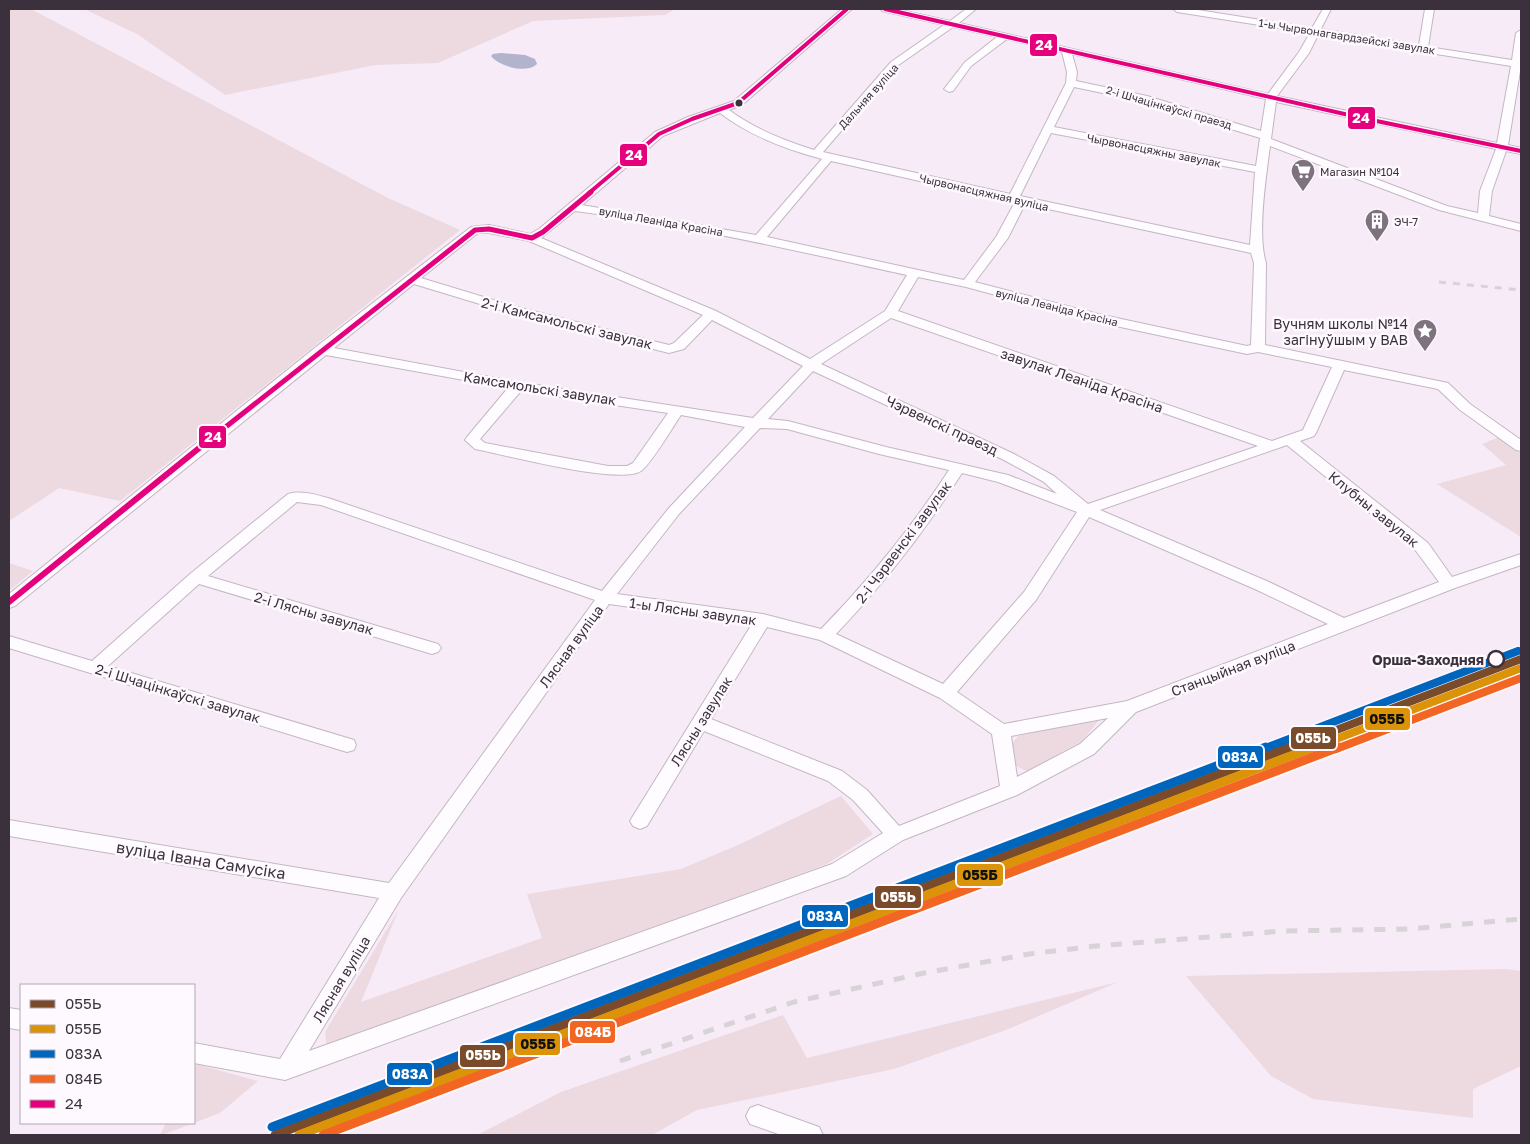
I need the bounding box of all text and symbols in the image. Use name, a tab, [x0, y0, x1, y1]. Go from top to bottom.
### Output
street label: 1-ы Чырвонагвардзейскі завулак	[1258, 16, 1437, 57]
line badge: 24	[1029, 33, 1058, 57]
text: 24	[1035, 36, 1053, 53]
street label: Дальняя вуліца	[835, 61, 901, 131]
street label: 2-і Шчацінкаўскі праезд	[1105, 83, 1234, 131]
unlabelled marker	[734, 98, 744, 108]
line badge: 24	[1347, 106, 1376, 130]
text: 24	[1352, 109, 1370, 126]
street label: Чырвонасцяжны завулак	[1086, 131, 1223, 170]
line badge: 24	[619, 143, 648, 167]
text: 24	[625, 146, 643, 163]
supermarket icon: Магазин №104	[1290, 158, 1316, 192]
place label: Магазин №104	[1320, 165, 1400, 178]
street label: Чырвонасцяжная вуліца	[918, 171, 1050, 213]
street label: вуліца Леаніда Красіна	[598, 204, 724, 238]
building icon: ЭЧ-7	[1364, 208, 1390, 242]
place label: ЭЧ-7	[1394, 215, 1418, 228]
street label: вуліца Леаніда Красіна	[994, 285, 1120, 329]
street label: 2-і Камсамольскі завулак	[480, 294, 654, 352]
place label: Вучням школы №14 загінуўшым у ВАВ	[1273, 315, 1408, 348]
place icon: Вучням школы №14 загінуўшым у ВАВ	[1412, 318, 1438, 352]
street label: завулак Леаніда Красіна	[999, 344, 1165, 416]
street label: Камсамольскі завулак	[462, 368, 618, 408]
street label: Чэрвенскі праезд	[883, 392, 1001, 459]
line badge: 24	[198, 425, 227, 449]
text: 24	[204, 428, 222, 445]
street label: Клубны завулак	[1325, 467, 1423, 551]
street label: 2-і Чэрвенскі завулак	[852, 478, 954, 606]
street label: 2-і Лясны завулак	[252, 588, 376, 638]
street label: 1-ы Лясны завулак	[628, 594, 758, 628]
street label: Лясная вуліца	[535, 602, 607, 690]
street label: Станцыйная вуліца	[1168, 636, 1298, 700]
marker: Орша-Заходняя	[1487, 650, 1505, 668]
place label: Орша-Заходняя	[1372, 651, 1484, 668]
street label: 2-і Шчацінкаўскі завулак	[93, 660, 263, 726]
street label: Лясны завулак	[667, 673, 735, 769]
line badge: 055Б	[1364, 707, 1411, 731]
text: 055Б	[1369, 710, 1405, 727]
line badge: 055Ь	[1290, 726, 1337, 750]
text: 055Ь	[1295, 729, 1331, 746]
line badge: 083А	[1217, 745, 1264, 769]
text: 083А	[1222, 748, 1258, 765]
street label: вуліца Івана Самусіка	[115, 837, 287, 883]
line badge: 055Б	[956, 863, 1004, 887]
text: 055Б	[962, 866, 998, 883]
line badge: 055Ь	[874, 885, 922, 909]
text: 055Ь	[880, 888, 916, 905]
line badge: 083А	[801, 904, 849, 928]
text: 083А	[807, 907, 843, 924]
street label: Лясная вуліца	[309, 933, 373, 1025]
legend	[20, 984, 195, 1124]
text: 055Ь	[65, 994, 102, 1012]
text: 055Б	[65, 1019, 102, 1037]
line badge: 084Б	[569, 1020, 616, 1044]
text: 084Б	[575, 1023, 612, 1040]
line badge: 055Б	[514, 1032, 561, 1056]
text: 055Б	[520, 1035, 556, 1052]
text: 083А	[65, 1044, 102, 1062]
line badge: 055Ь	[459, 1044, 506, 1068]
text: 055Ь	[465, 1046, 501, 1063]
line badge: 083А	[386, 1062, 433, 1086]
text: 083А	[392, 1065, 428, 1082]
text: 084Б	[65, 1069, 103, 1087]
text: 24	[65, 1094, 83, 1112]

